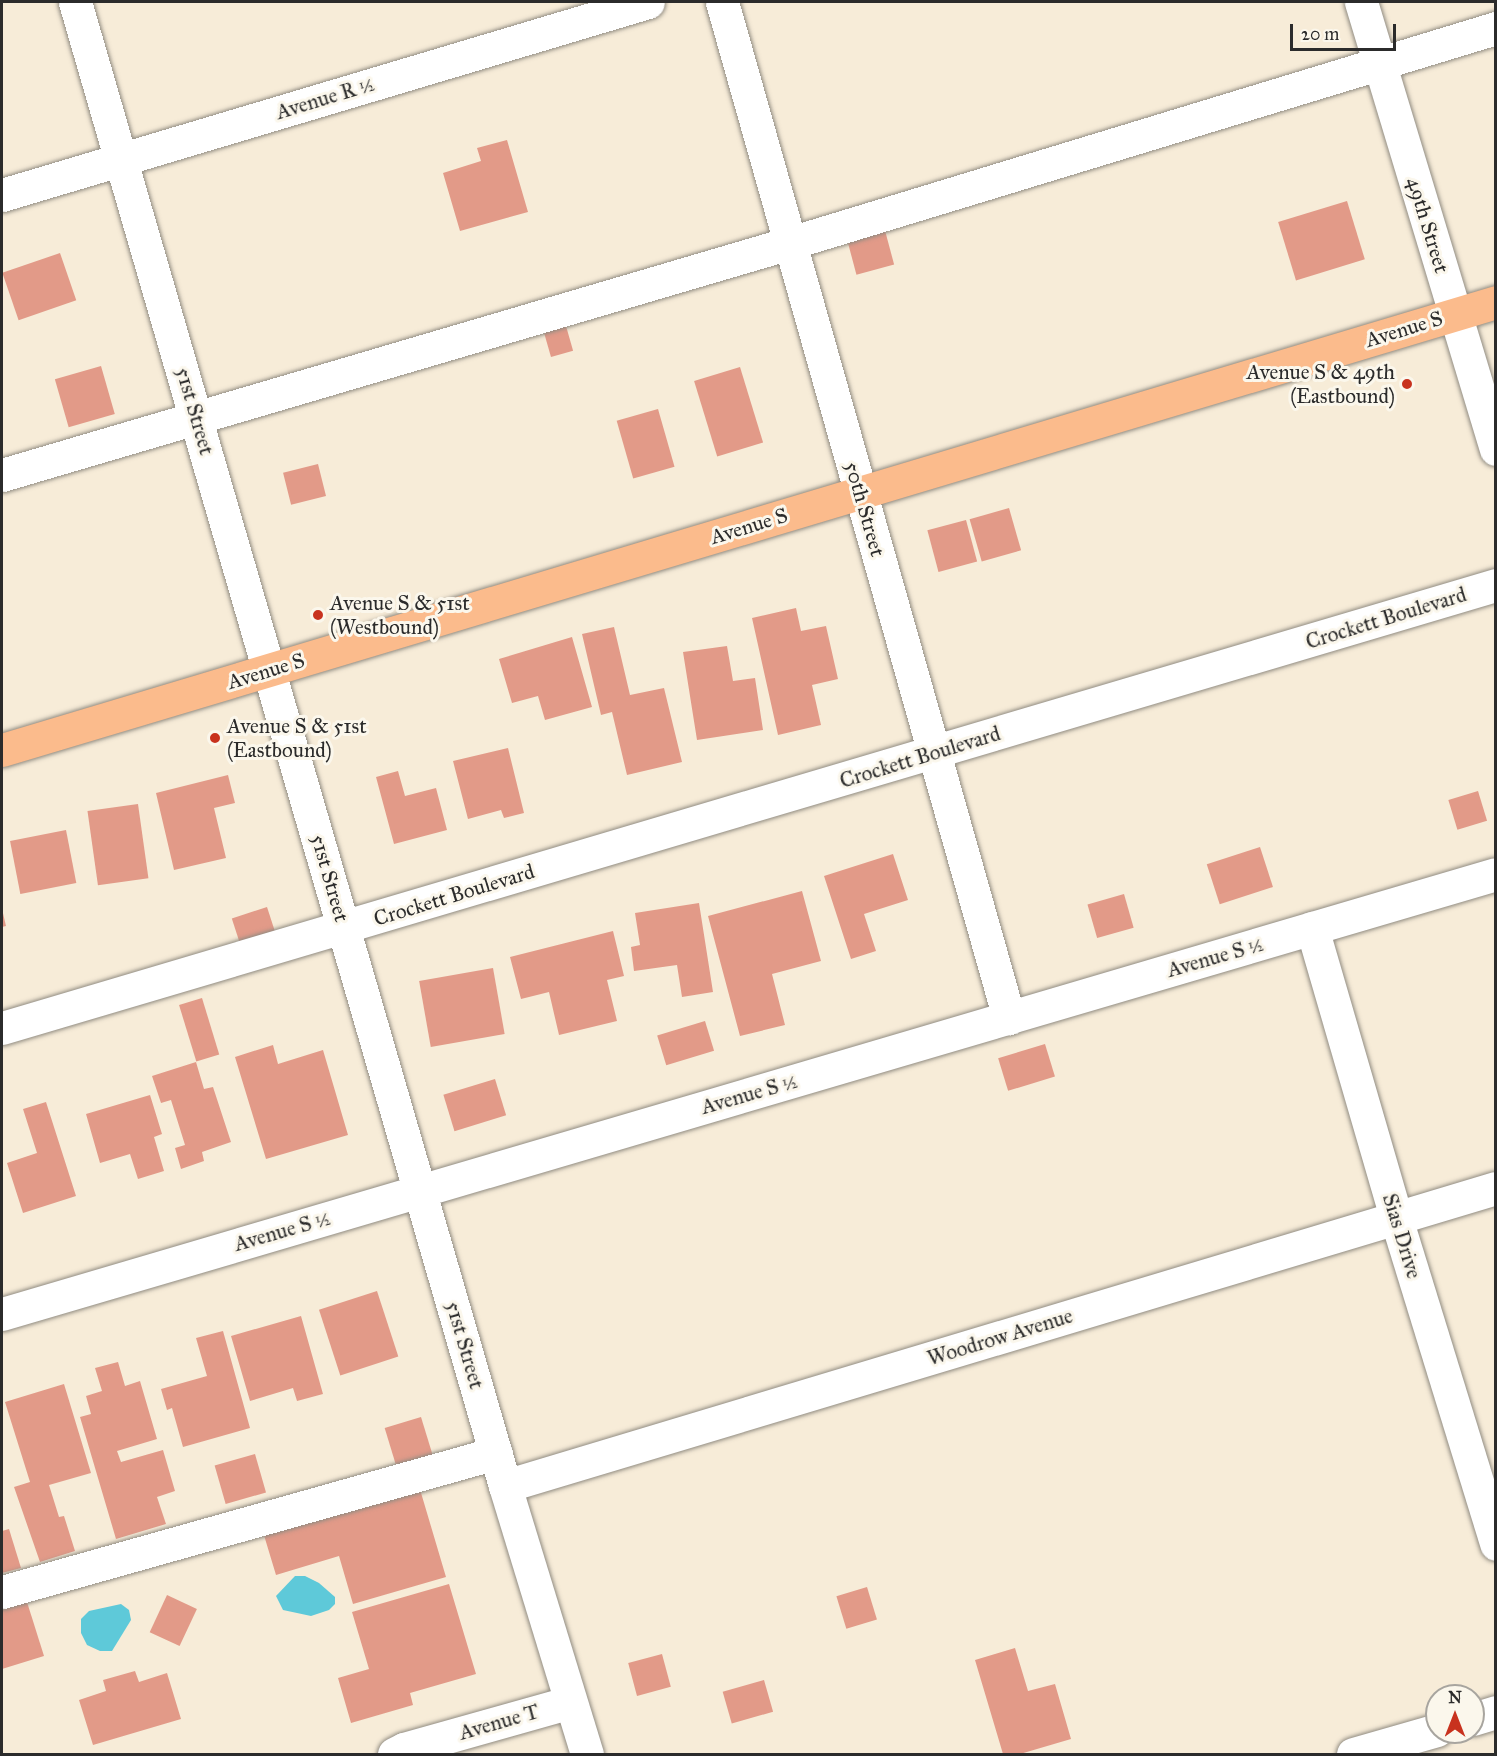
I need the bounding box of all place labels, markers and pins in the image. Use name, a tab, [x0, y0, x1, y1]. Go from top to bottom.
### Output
place label: Avenue S & 49th (Eastbound)	[1246, 359, 1395, 409]
marker: Avenue S & 49th (Eastbound)	[1400, 377, 1414, 391]
place label: Avenue S & 51st (Westbound)	[330, 590, 470, 640]
marker: Avenue S & 51st (Westbound)	[311, 608, 325, 622]
place label: Avenue S & 51st (Eastbound)	[227, 713, 367, 763]
marker: Avenue S & 51st (Eastbound)	[208, 731, 222, 745]

